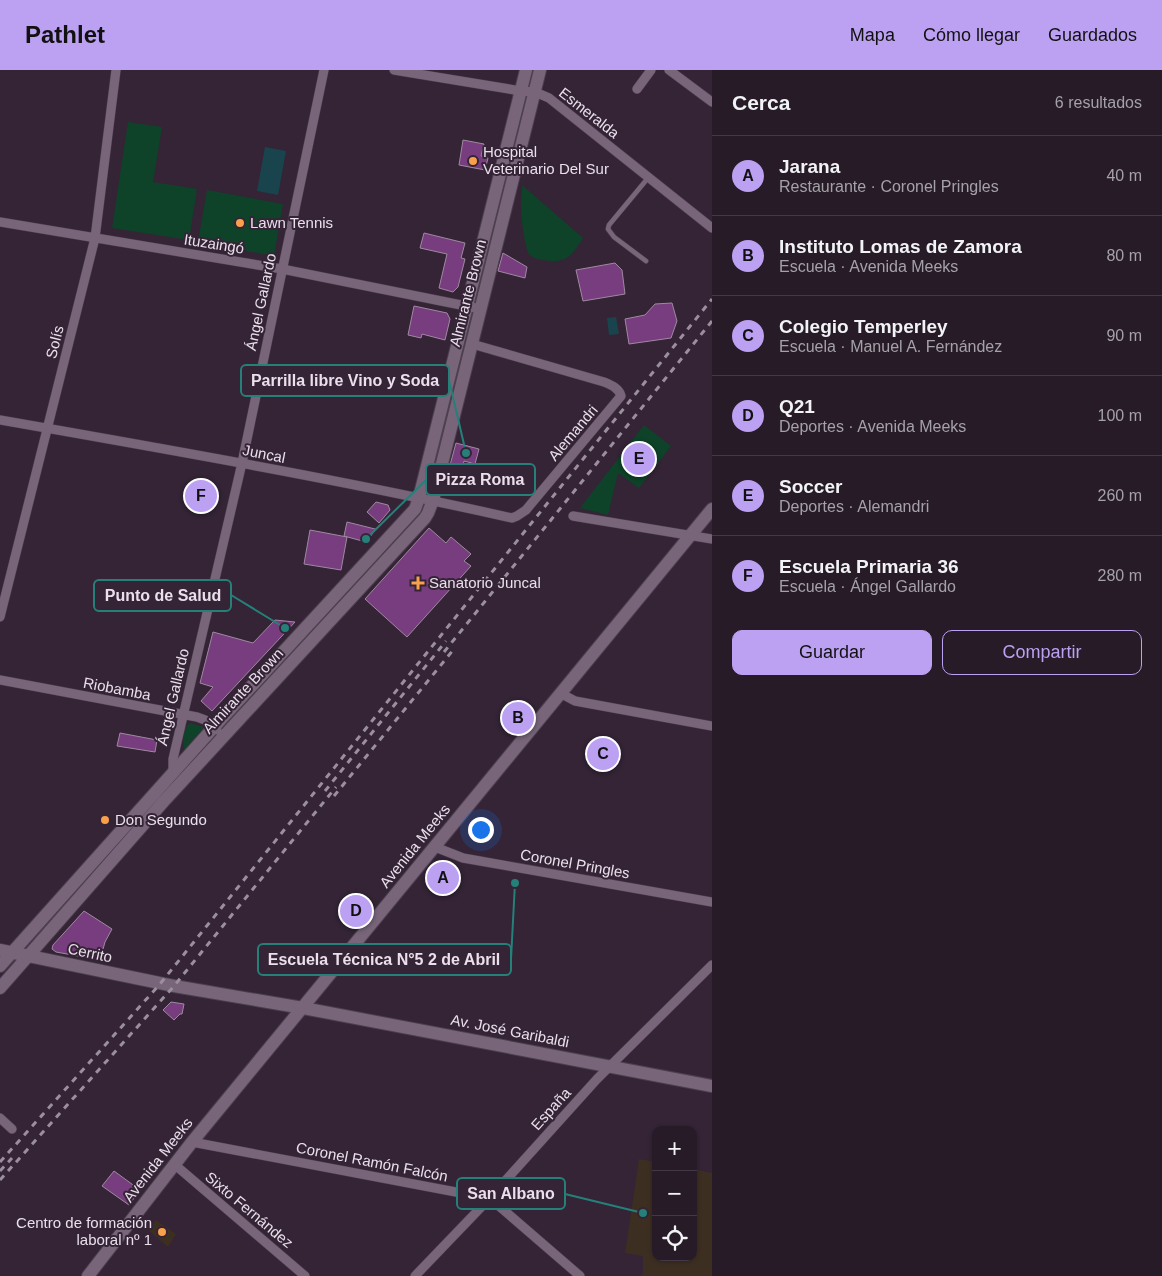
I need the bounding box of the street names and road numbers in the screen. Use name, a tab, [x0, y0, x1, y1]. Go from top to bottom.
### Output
street label: Esmeralda	[556, 84, 623, 142]
street label: Ituzaingó	[183, 230, 245, 257]
street label: Almirante Brown	[446, 237, 489, 348]
street label: Ángel Gallardo	[242, 252, 279, 352]
street label: Solís	[42, 324, 67, 360]
street label: Alemandri	[544, 401, 601, 464]
street label: Juncal	[241, 441, 287, 466]
street label: Almirante Brown	[199, 645, 286, 737]
street label: Ángel Gallardo	[153, 647, 192, 747]
street label: Riobamba	[82, 674, 153, 704]
street label: Avenida Meeks	[376, 801, 454, 891]
street label: Coronel Pringles	[519, 846, 631, 882]
street label: Cerrito	[66, 940, 114, 966]
street label: Av. José Garibaldi	[449, 1011, 571, 1050]
street label: España	[527, 1084, 574, 1133]
street label: Avenida Meeks	[119, 1114, 196, 1205]
street label: Coronel Ramón Falcón	[295, 1138, 449, 1185]
street label: Sixto Fernández	[202, 1168, 297, 1251]

